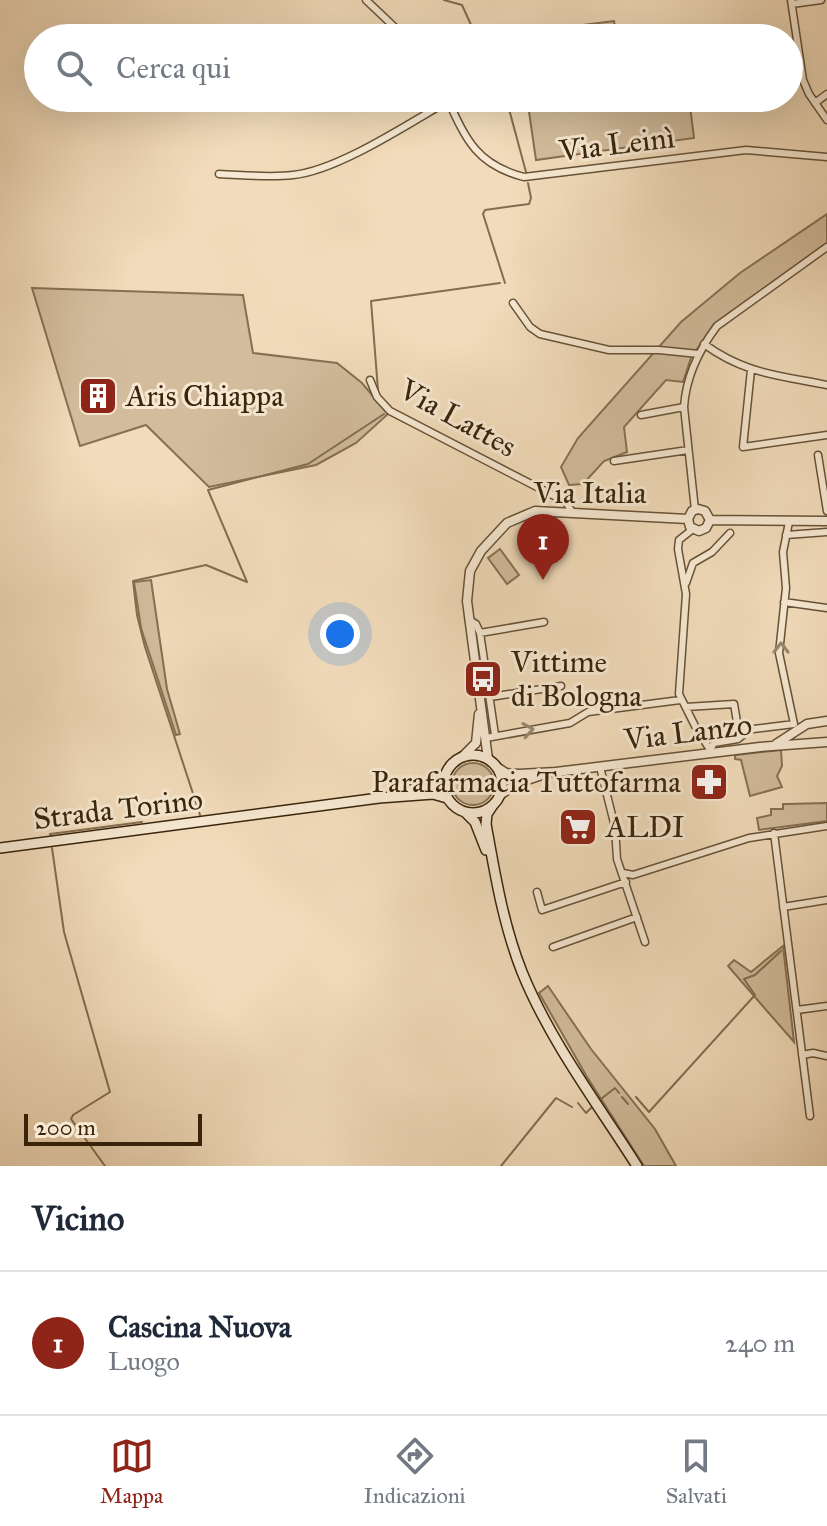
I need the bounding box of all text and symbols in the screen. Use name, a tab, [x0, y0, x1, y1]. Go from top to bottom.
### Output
search box	[24, 24, 803, 112]
icon: search	[52, 46, 96, 90]
text: Cerca qui	[116, 50, 230, 86]
street label: Via Leinì	[556, 119, 677, 169]
street label: Via Lattes	[393, 371, 523, 465]
building icon: Aris Chiappa	[77, 375, 119, 417]
place label: Aris Chiappa	[124, 378, 284, 414]
street label: Via Italia	[533, 475, 647, 511]
pin: 1	[517, 514, 569, 580]
your location	[320, 614, 360, 654]
one-way arrow	[772, 641, 790, 654]
place label: Vittime di Bologna	[510, 644, 642, 714]
bus stop icon: Vittime di Bologna	[462, 658, 504, 700]
street label: Via Lanzo	[621, 706, 754, 758]
one-way arrow	[521, 722, 535, 739]
pharmacy icon: Parafarmacia Tuttofarma	[688, 761, 730, 803]
place label: Parafarmacia Tuttofarma	[371, 764, 681, 800]
street label: Strada Torino	[31, 781, 205, 837]
supermarket icon: ALDI	[557, 806, 599, 848]
place label: ALDI	[604, 809, 685, 845]
scale bar	[24, 1110, 202, 1146]
text: 200 m	[36, 1114, 96, 1141]
text: Vicino	[32, 1198, 124, 1239]
text: Cascina Nuova	[108, 1309, 291, 1345]
text: 1	[53, 1327, 63, 1359]
text: 240 m	[725, 1327, 795, 1359]
text: Luogo	[108, 1345, 180, 1377]
tab: Mappa	[100, 1434, 163, 1509]
tab: Indicazioni	[363, 1434, 466, 1509]
tab: Salvati	[666, 1434, 727, 1509]

